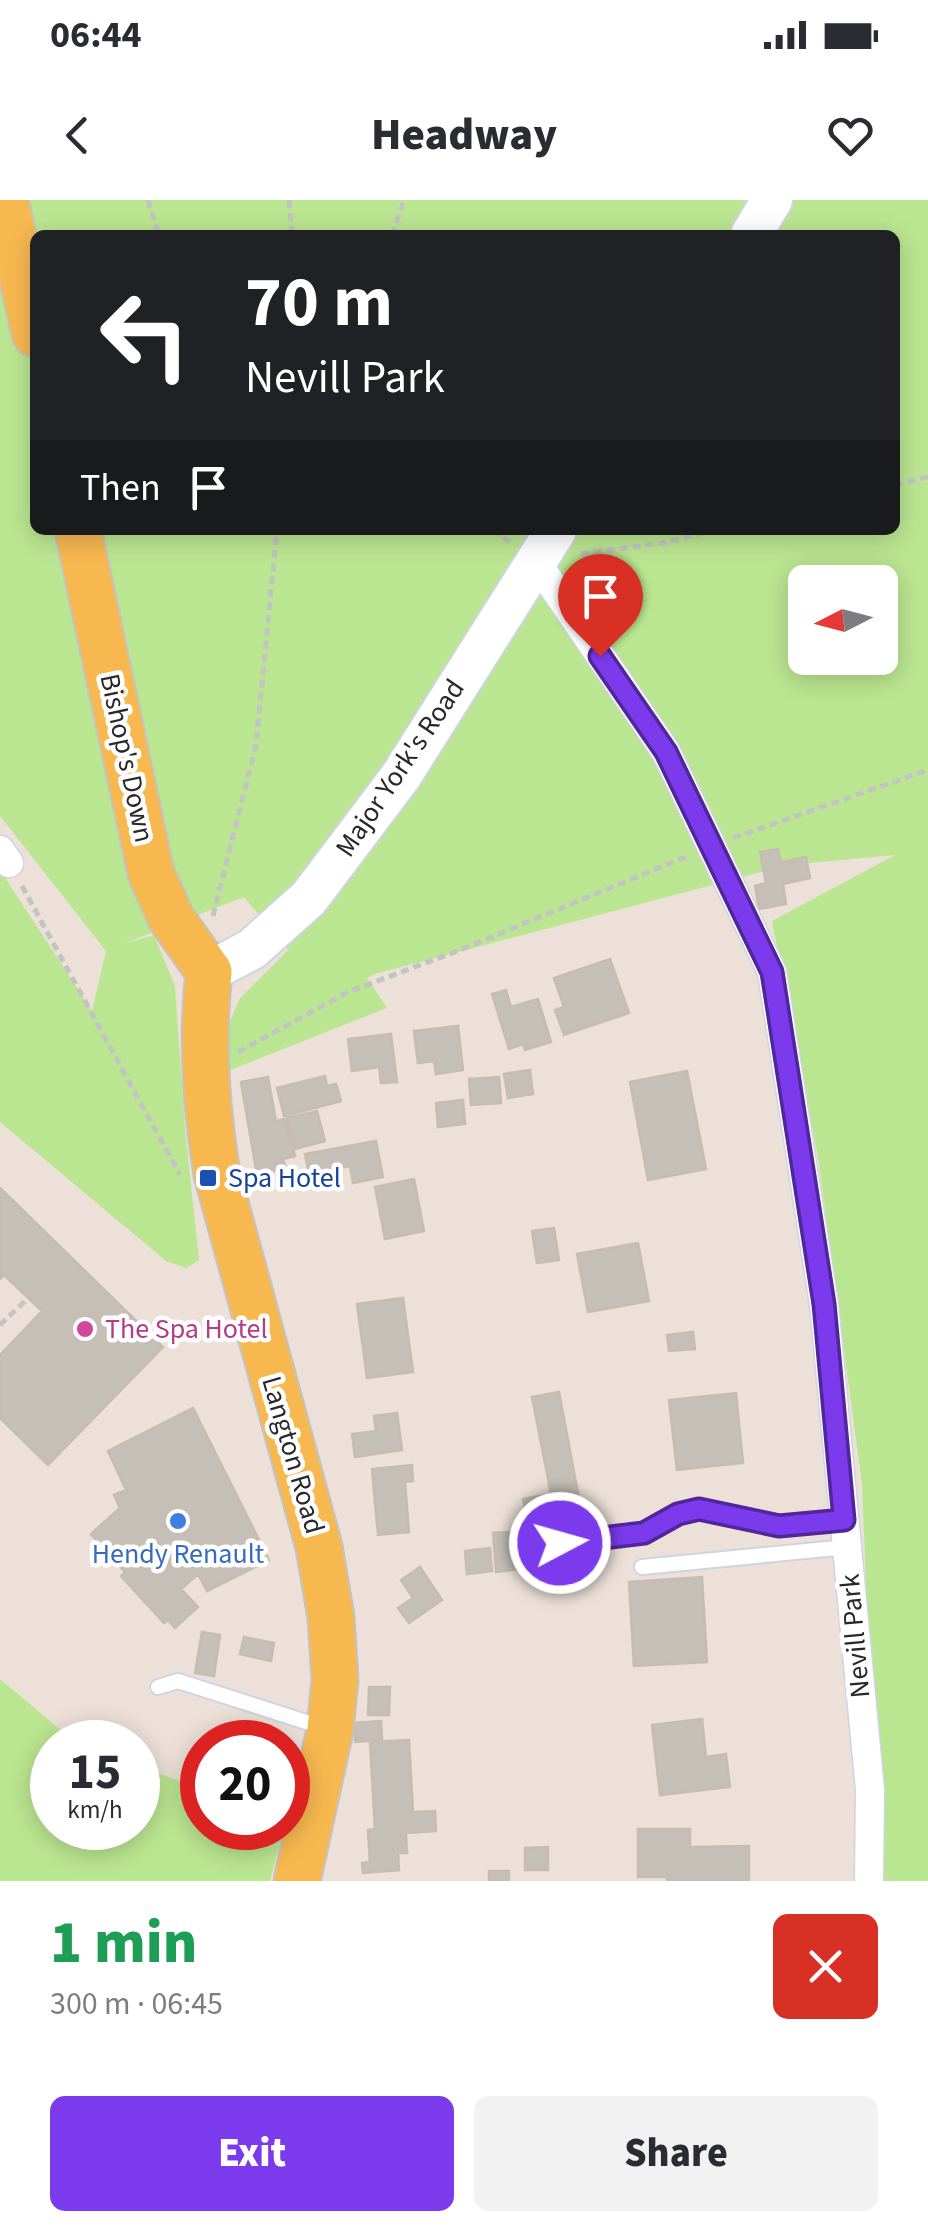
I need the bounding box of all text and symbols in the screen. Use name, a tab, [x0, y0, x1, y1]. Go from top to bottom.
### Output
text: 06:44	[50, 8, 142, 62]
text: Headway	[371, 103, 557, 167]
icon: back	[50, 108, 105, 163]
icon: heart	[823, 108, 878, 163]
text: 70 m	[245, 253, 393, 353]
icon: left	[80, 270, 210, 400]
text: Nevill Park	[245, 346, 445, 410]
icon: arrive	[181, 460, 236, 515]
text: Then	[80, 461, 161, 515]
pin	[558, 554, 643, 657]
north arrow	[788, 565, 898, 675]
map controls	[788, 565, 898, 675]
icon: arrive	[573, 569, 628, 624]
street label: Bishop's Down	[90, 670, 164, 846]
street label: Major York's Road	[326, 671, 474, 865]
place label: Spa Hotel	[228, 1158, 341, 1198]
marker: Spa Hotel	[197, 1167, 219, 1189]
place label: The Spa Hotel	[105, 1309, 268, 1349]
marker: The Spa Hotel	[74, 1318, 96, 1340]
street label: Langton Road	[251, 1371, 335, 1539]
position arrow	[508, 1491, 612, 1595]
marker: Hendy Renault	[167, 1510, 189, 1532]
place label: Hendy Renault	[92, 1534, 265, 1574]
street label: Nevill Park	[830, 1572, 880, 1700]
speed limit sign: 20	[180, 1720, 310, 1850]
text: 15	[69, 1737, 121, 1808]
text: km/h	[67, 1792, 123, 1828]
text: 1 min	[50, 1901, 197, 1986]
button: close	[773, 1914, 878, 2019]
text: 300 m · 06:45	[50, 1981, 223, 2027]
button: Exit	[50, 2096, 454, 2211]
button: Share	[474, 2096, 878, 2211]

